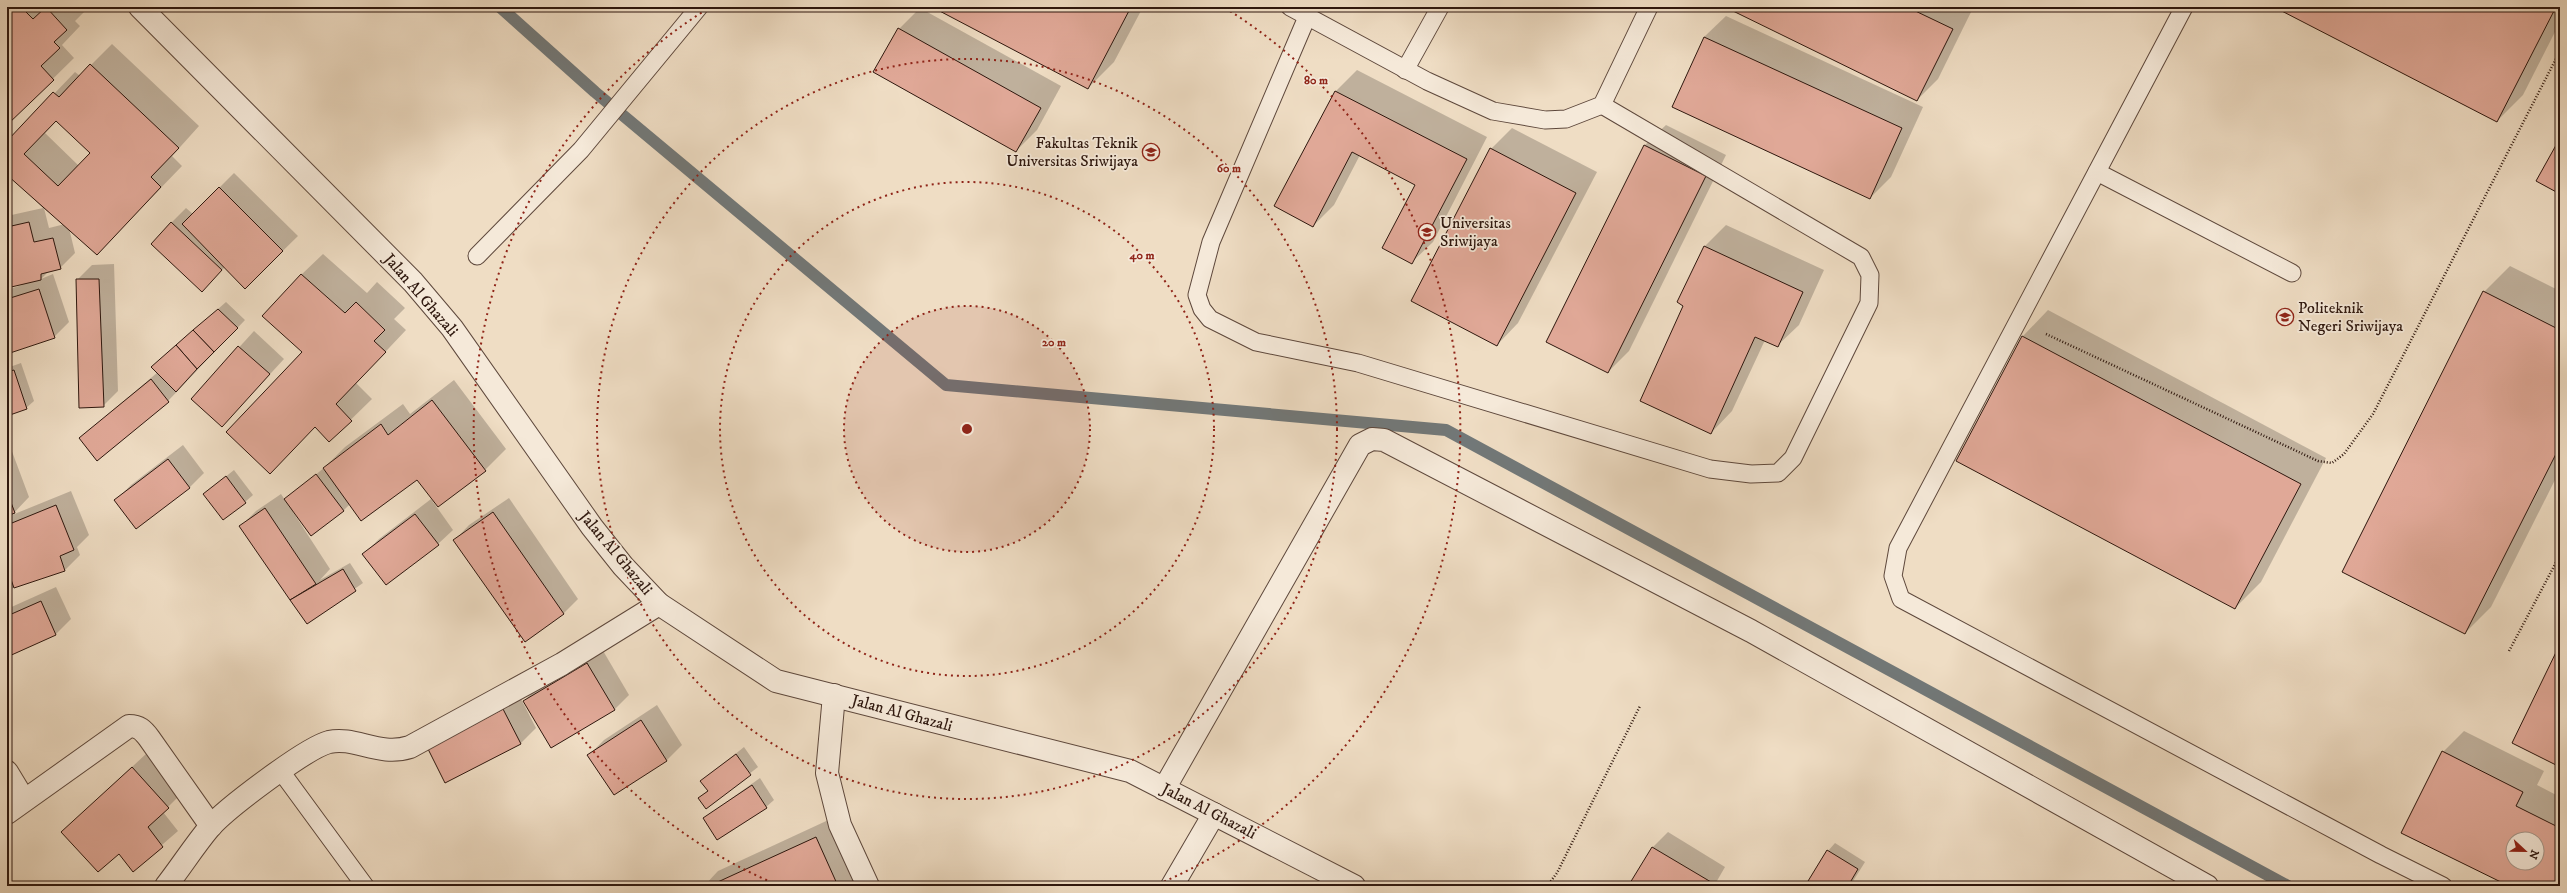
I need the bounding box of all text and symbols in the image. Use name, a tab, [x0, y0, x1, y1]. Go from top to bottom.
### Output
text: 80 m	[1304, 73, 1328, 88]
place label: Fakultas Teknik Universitas Sriwijaya	[1006, 133, 1138, 171]
school or university icon: Fakultas Teknik Universitas Sriwijaya	[1141, 142, 1161, 162]
text: 60 m	[1217, 161, 1241, 176]
place label: Universitas Sriwijaya	[1440, 213, 1511, 251]
school or university icon: Universitas Sriwijaya	[1417, 222, 1437, 242]
street label: Jalan Al Ghazali	[378, 248, 463, 341]
text: 40 m	[1129, 248, 1154, 263]
place label: Politeknik Negeri Sriwijaya	[2298, 298, 2403, 336]
school or university icon: Politeknik Negeri Sriwijaya	[2275, 307, 2295, 327]
text: 20 m	[1042, 335, 1066, 350]
centre of rings	[960, 422, 974, 436]
street label: Jalan Al Ghazali	[574, 505, 657, 599]
street label: Jalan Al Ghazali	[847, 689, 955, 736]
street label: Jalan Al Ghazali	[1156, 778, 1260, 843]
north arrow	[2505, 831, 2545, 871]
text: N	[2525, 848, 2542, 861]

